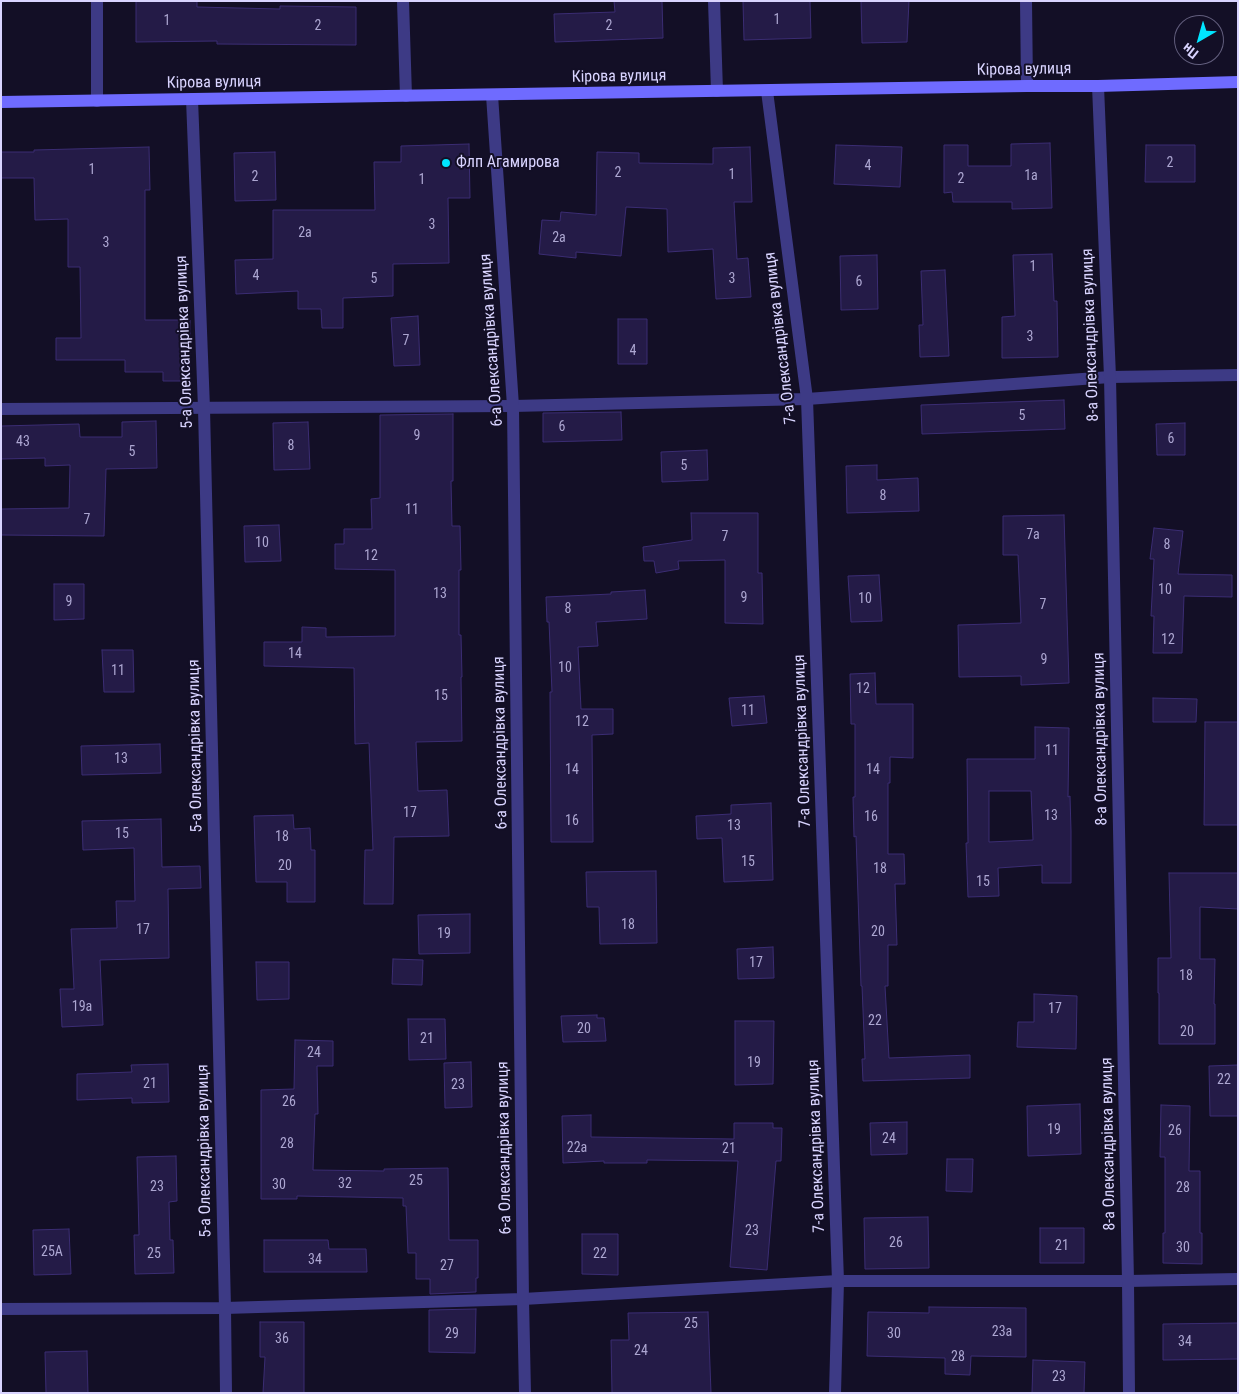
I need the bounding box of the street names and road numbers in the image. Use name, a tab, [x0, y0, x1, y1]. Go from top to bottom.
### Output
street label: Кірова вулиця	[976, 60, 1072, 80]
street label: Кірова вулиця	[571, 67, 667, 87]
street label: Кірова вулиця	[166, 73, 262, 93]
street label: 8-а Олександрівка вулиця	[1078, 248, 1104, 422]
street label: 7-а Олександрівка вулиця	[761, 251, 801, 425]
street label: 6-а Олександрівка вулиця	[476, 253, 508, 427]
street label: 5-а Олександрівка вулиця	[172, 255, 198, 429]
street label: 8-а Олександрівка вулиця	[1090, 652, 1112, 826]
street label: 7-а Олександрівка вулиця	[790, 654, 816, 828]
street label: 6-а Олександрівка вулиця	[490, 656, 512, 830]
street label: 5-а Олександрівка вулиця	[185, 659, 207, 833]
street label: 8-а Олександрівка вулиця	[1098, 1057, 1120, 1231]
street label: 7-а Олександрівка вулиця	[804, 1059, 830, 1233]
street label: 6-а Олександрівка вулиця	[494, 1061, 516, 1235]
street label: 5-а Олександрівка вулиця	[194, 1064, 216, 1238]

